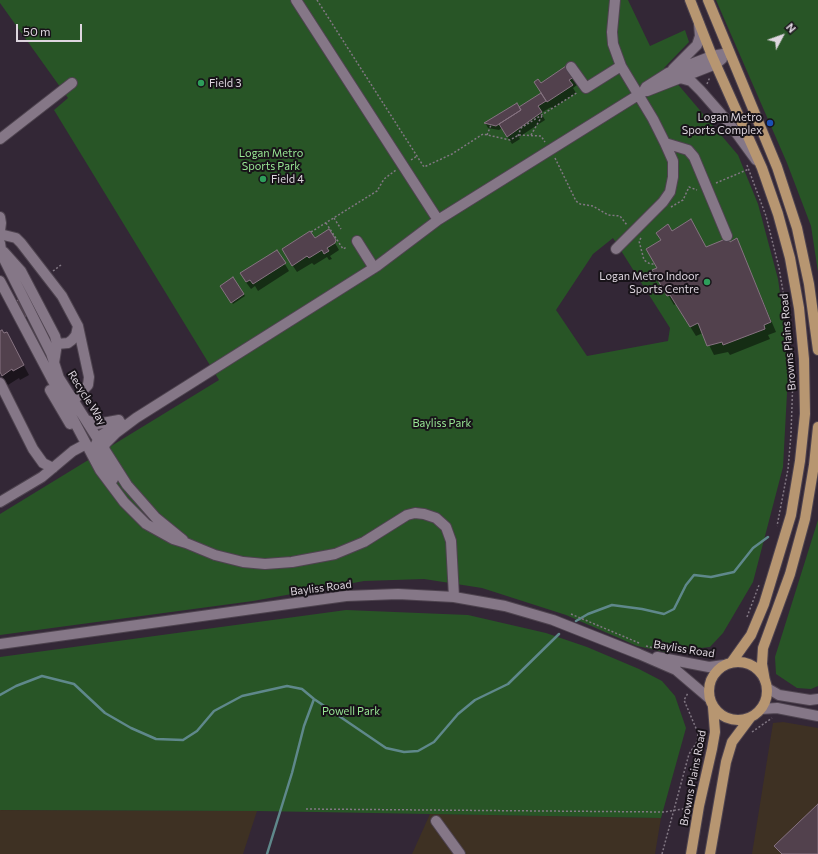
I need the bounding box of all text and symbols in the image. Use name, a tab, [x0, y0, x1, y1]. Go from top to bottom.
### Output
scale bar	[18, 16, 84, 42]
north arrow	[762, 16, 802, 56]
text: N	[784, 20, 799, 35]
text: 50 m	[23, 24, 51, 38]
place label: Field 3	[209, 76, 241, 90]
marker: Field 3	[196, 78, 206, 88]
place label: Logan Metro Sports Complex	[682, 110, 762, 136]
marker: Logan Metro Sports Complex	[765, 118, 775, 128]
park label: Logan Metro Sports Park	[239, 146, 303, 172]
place label: Field 4	[271, 172, 304, 186]
marker: Field 4	[258, 174, 268, 184]
place label: Logan Metro Indoor Sports Centre	[599, 269, 699, 295]
marker: Logan Metro Indoor Sports Centre	[702, 277, 712, 287]
street label: Browns Plains Road	[777, 293, 799, 391]
street label: Recycle Way	[65, 368, 109, 428]
park label: Bayliss Park	[412, 416, 472, 430]
street label: Bayliss Road	[290, 578, 352, 598]
street label: Bayliss Road	[652, 638, 716, 660]
park label: Powell Park	[322, 704, 380, 718]
street label: Browns Plains Road	[677, 729, 709, 827]

